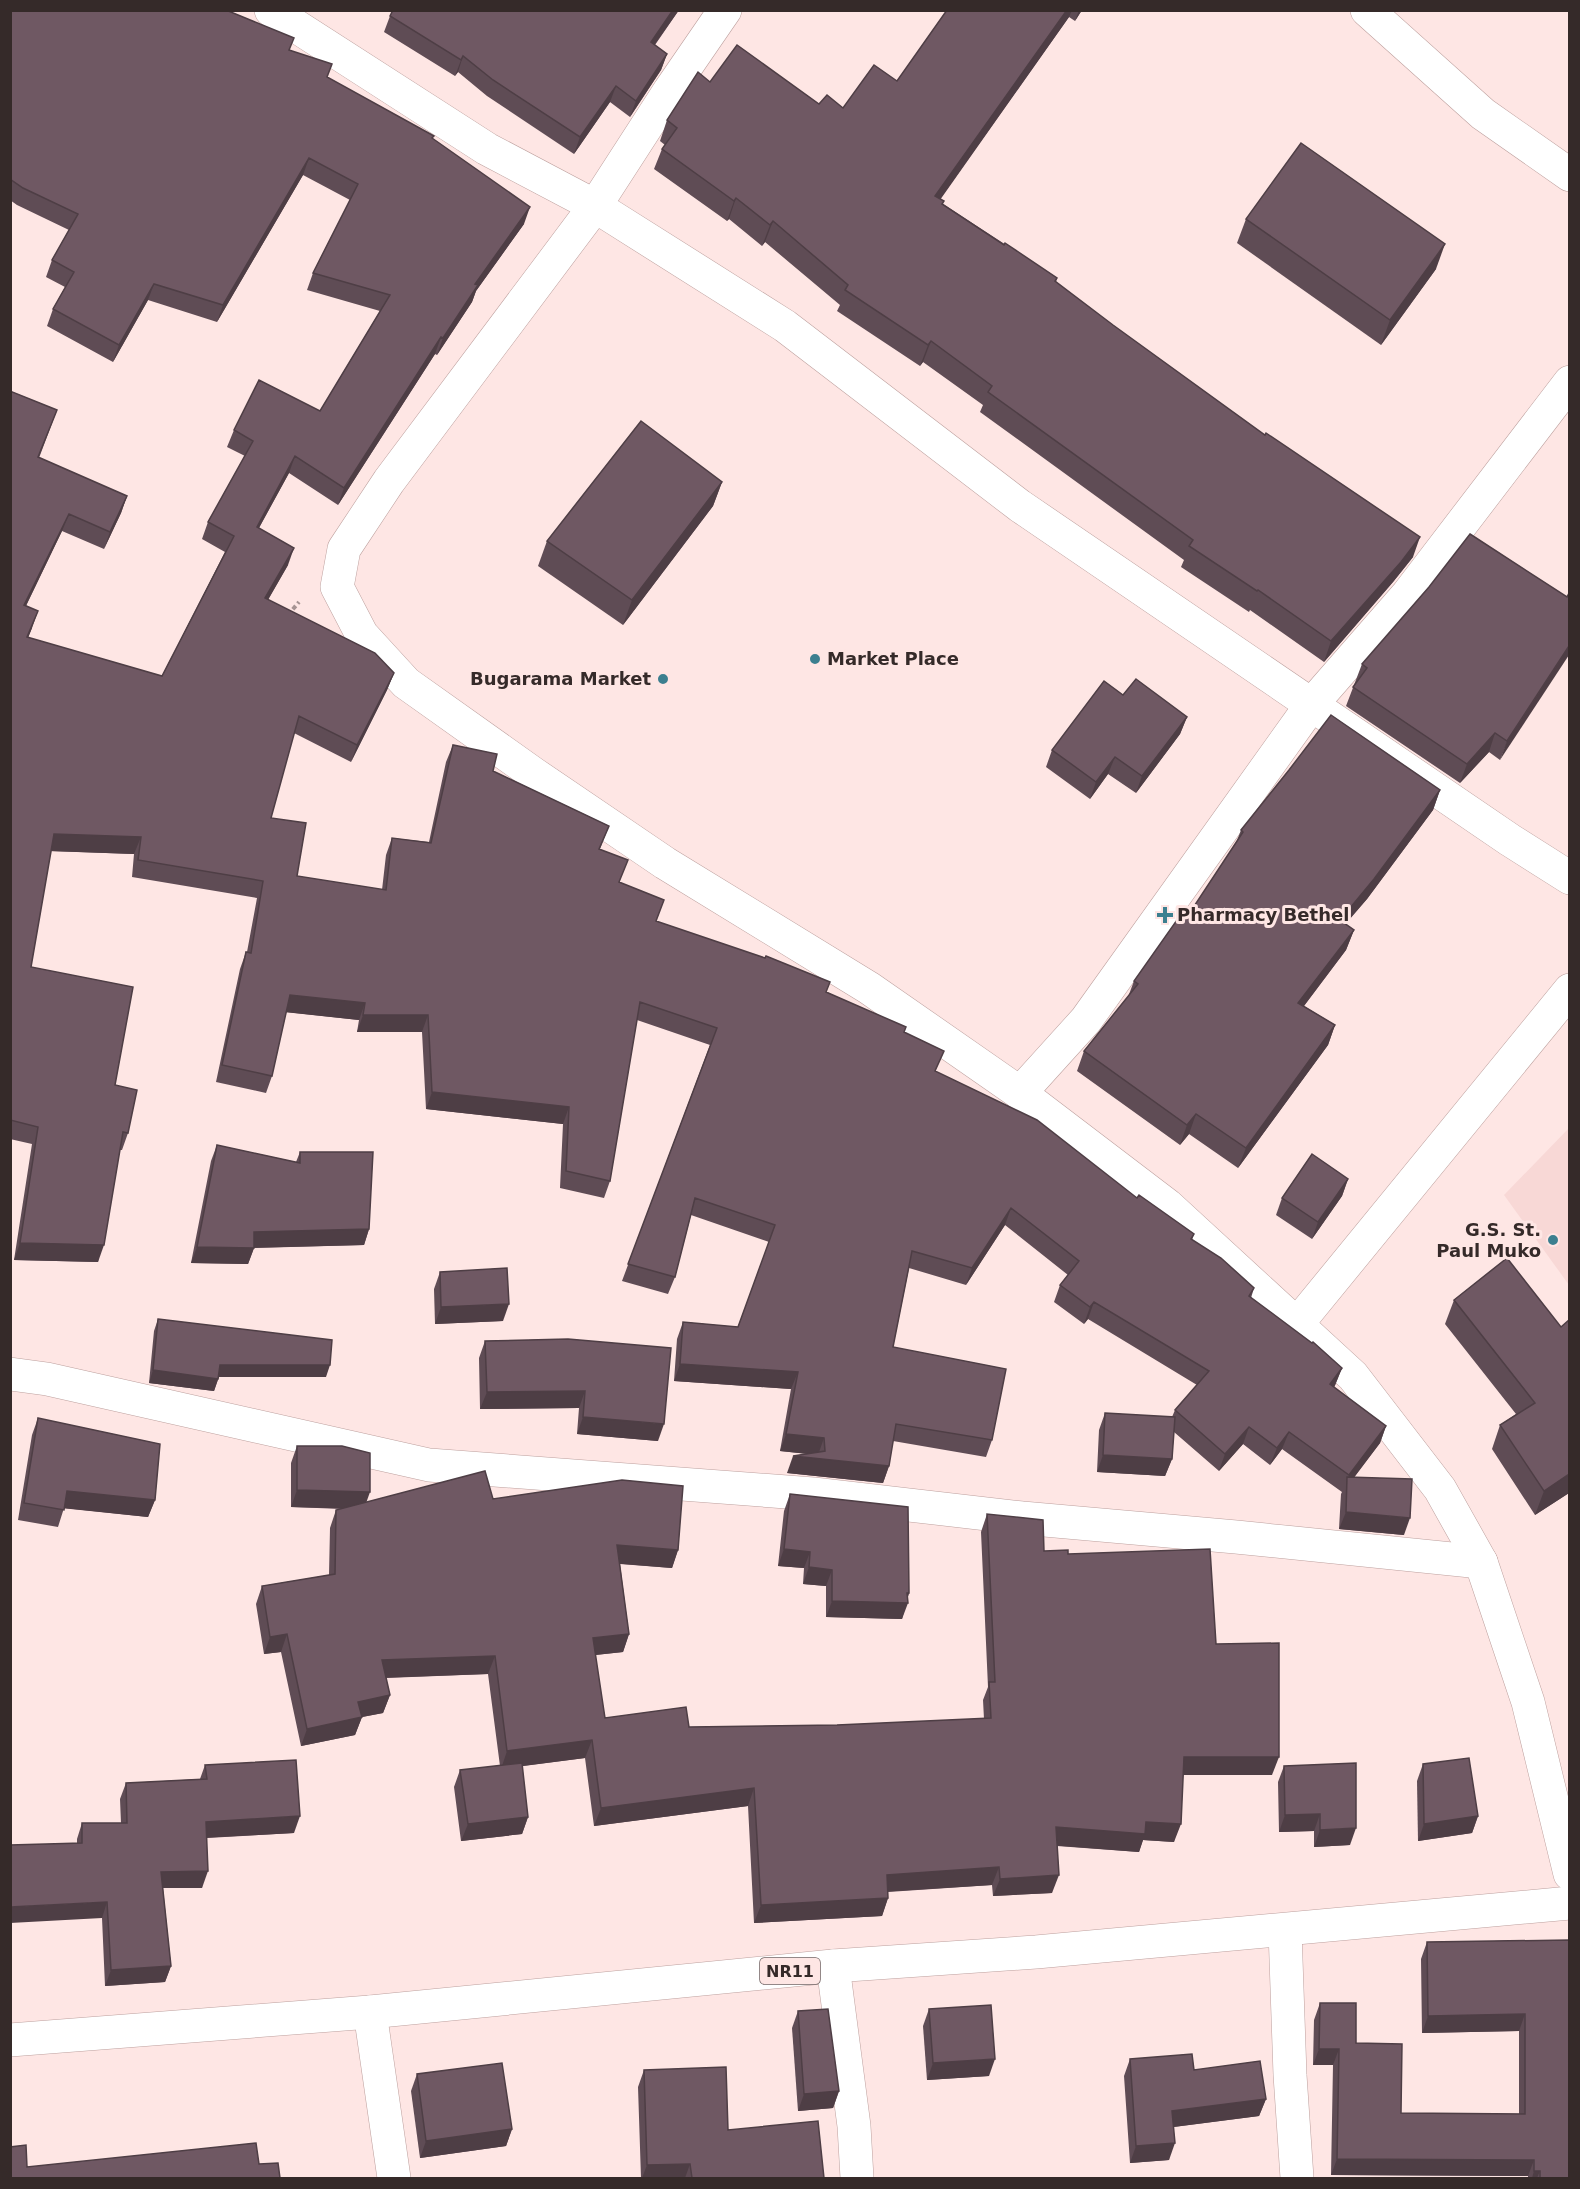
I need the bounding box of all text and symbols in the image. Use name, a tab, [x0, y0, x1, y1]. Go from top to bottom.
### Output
place label: Market Place	[827, 648, 959, 669]
marker: Market Place	[808, 652, 822, 666]
place label: Bugarama Market	[470, 668, 651, 689]
marker: Bugarama Market	[656, 672, 670, 686]
place label: Pharmacy Bethel	[1177, 904, 1349, 925]
marker: Pharmacy Bethel	[1158, 908, 1172, 922]
place label: G.S. St. Paul Muko	[1436, 1219, 1541, 1261]
marker: G.S. St. Paul Muko	[1546, 1233, 1560, 1247]
road number: NR11	[760, 1958, 820, 1984]

